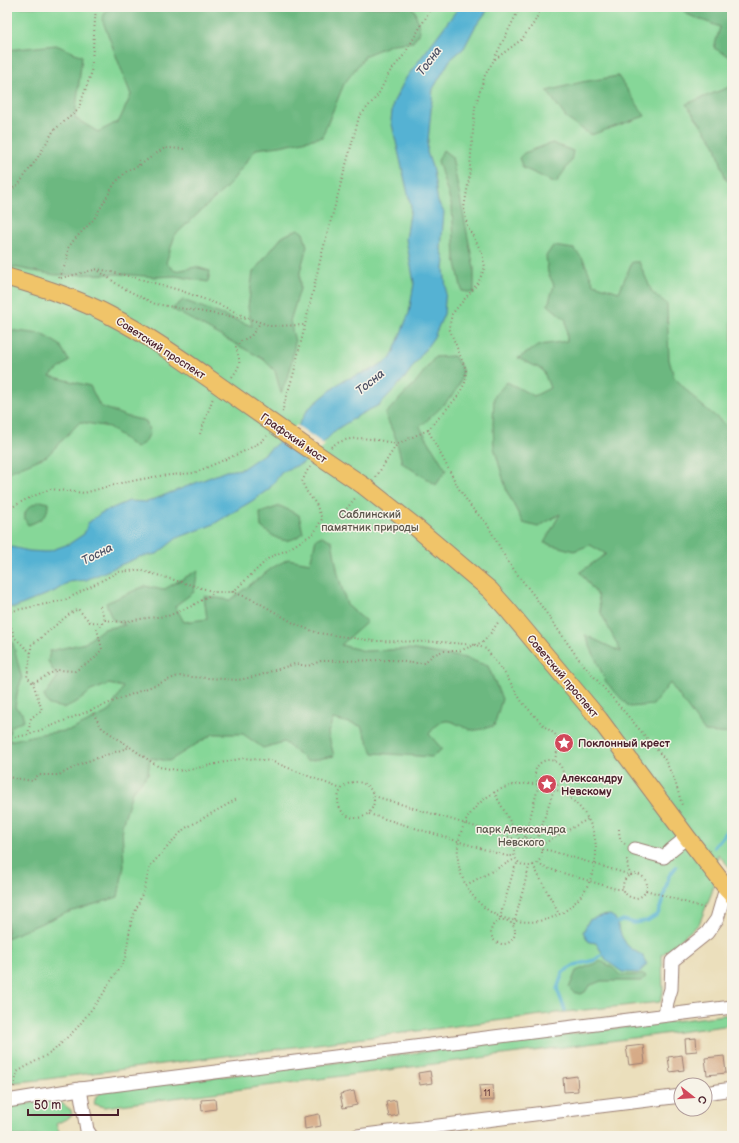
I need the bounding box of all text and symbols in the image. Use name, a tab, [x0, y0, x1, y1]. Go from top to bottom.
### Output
water label: Тосна	[413, 44, 445, 79]
street label: Советский проспект	[114, 315, 208, 382]
water label: Тосна	[353, 366, 388, 399]
street label: Графский мост	[258, 411, 329, 466]
park label: Саблинский памятник природы	[321, 508, 419, 534]
water label: Тосна	[79, 540, 115, 569]
street label: Советский проспект	[524, 632, 601, 720]
place icon: Поклонный крест	[553, 732, 575, 754]
place label: Поклонный крест	[578, 737, 671, 750]
place label: Александру Невскому	[560, 772, 623, 798]
place icon: Александру Невскому	[536, 773, 558, 795]
park label: парк Александра Невского	[476, 823, 567, 849]
north arrow	[673, 1077, 713, 1117]
house number: 11	[484, 1088, 490, 1099]
scale bar	[28, 1091, 118, 1117]
text: С	[695, 1094, 709, 1106]
text: 50 m	[34, 1098, 61, 1113]

